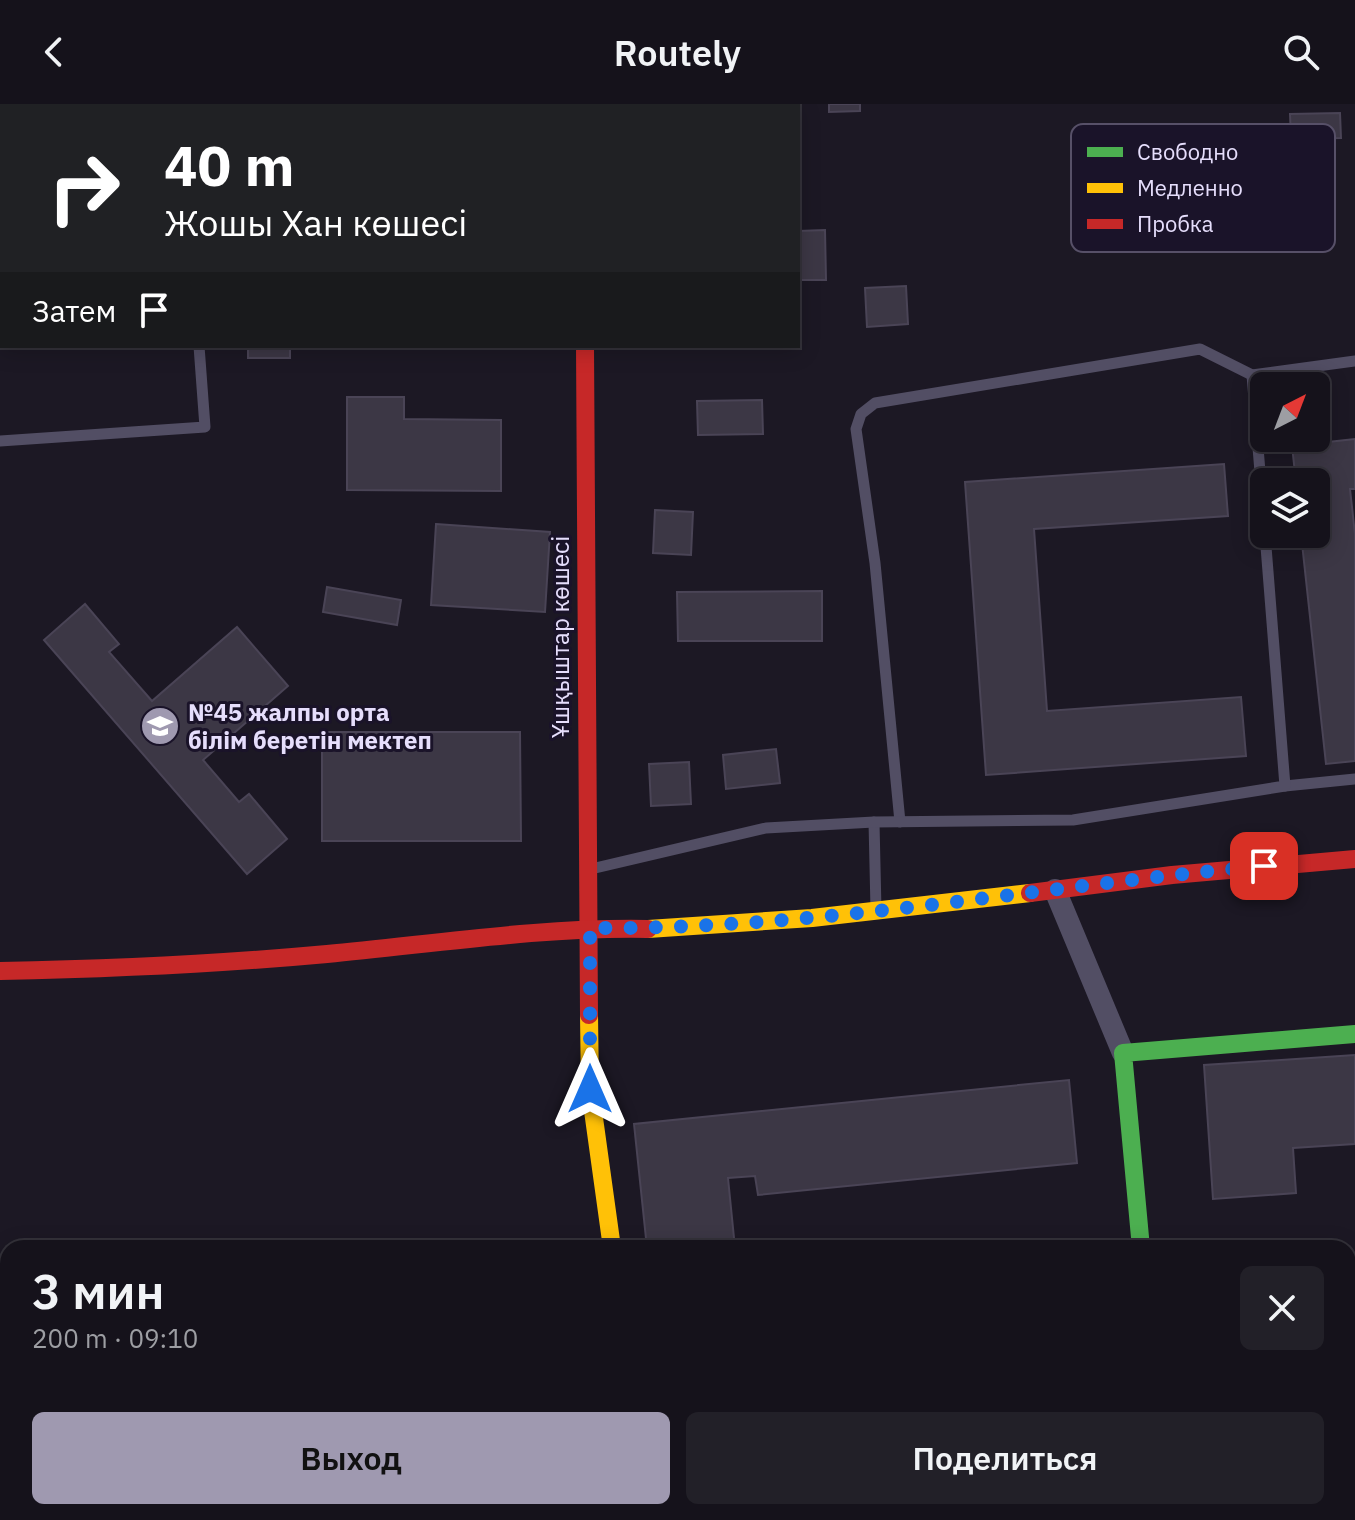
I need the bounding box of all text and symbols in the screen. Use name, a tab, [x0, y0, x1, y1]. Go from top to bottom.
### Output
text: Routely	[614, 29, 741, 76]
icon: back	[32, 30, 76, 74]
icon: search	[1279, 30, 1323, 74]
legend	[1071, 124, 1335, 252]
text: 40 m	[164, 129, 294, 201]
icon: right	[32, 136, 136, 240]
text: Свободно	[1137, 137, 1238, 166]
text: Медленно	[1137, 173, 1243, 202]
text: Жошы Хан көшесі	[164, 199, 467, 246]
text: Пробка	[1137, 209, 1214, 238]
icon: arrive	[132, 288, 176, 332]
text: Затем	[32, 291, 116, 330]
north arrow	[1250, 372, 1330, 452]
map controls	[1250, 372, 1330, 548]
button: layers	[1250, 468, 1330, 548]
street label: Ұшқыштар көшесі	[544, 536, 576, 738]
place label: №45 жалпы орта білім беретін мектеп	[188, 696, 432, 756]
school or university icon: №45 жалпы орта білім беретін мектеп	[139, 705, 181, 747]
pin	[1230, 832, 1298, 900]
icon: arrive	[1242, 844, 1286, 888]
position arrow	[548, 1047, 632, 1131]
text: 3 мин	[32, 1260, 165, 1322]
button: close	[1240, 1266, 1324, 1350]
text: 200 m · 09:10	[32, 1321, 198, 1355]
button: Выход	[32, 1412, 670, 1504]
button: Поделиться	[686, 1412, 1324, 1504]

